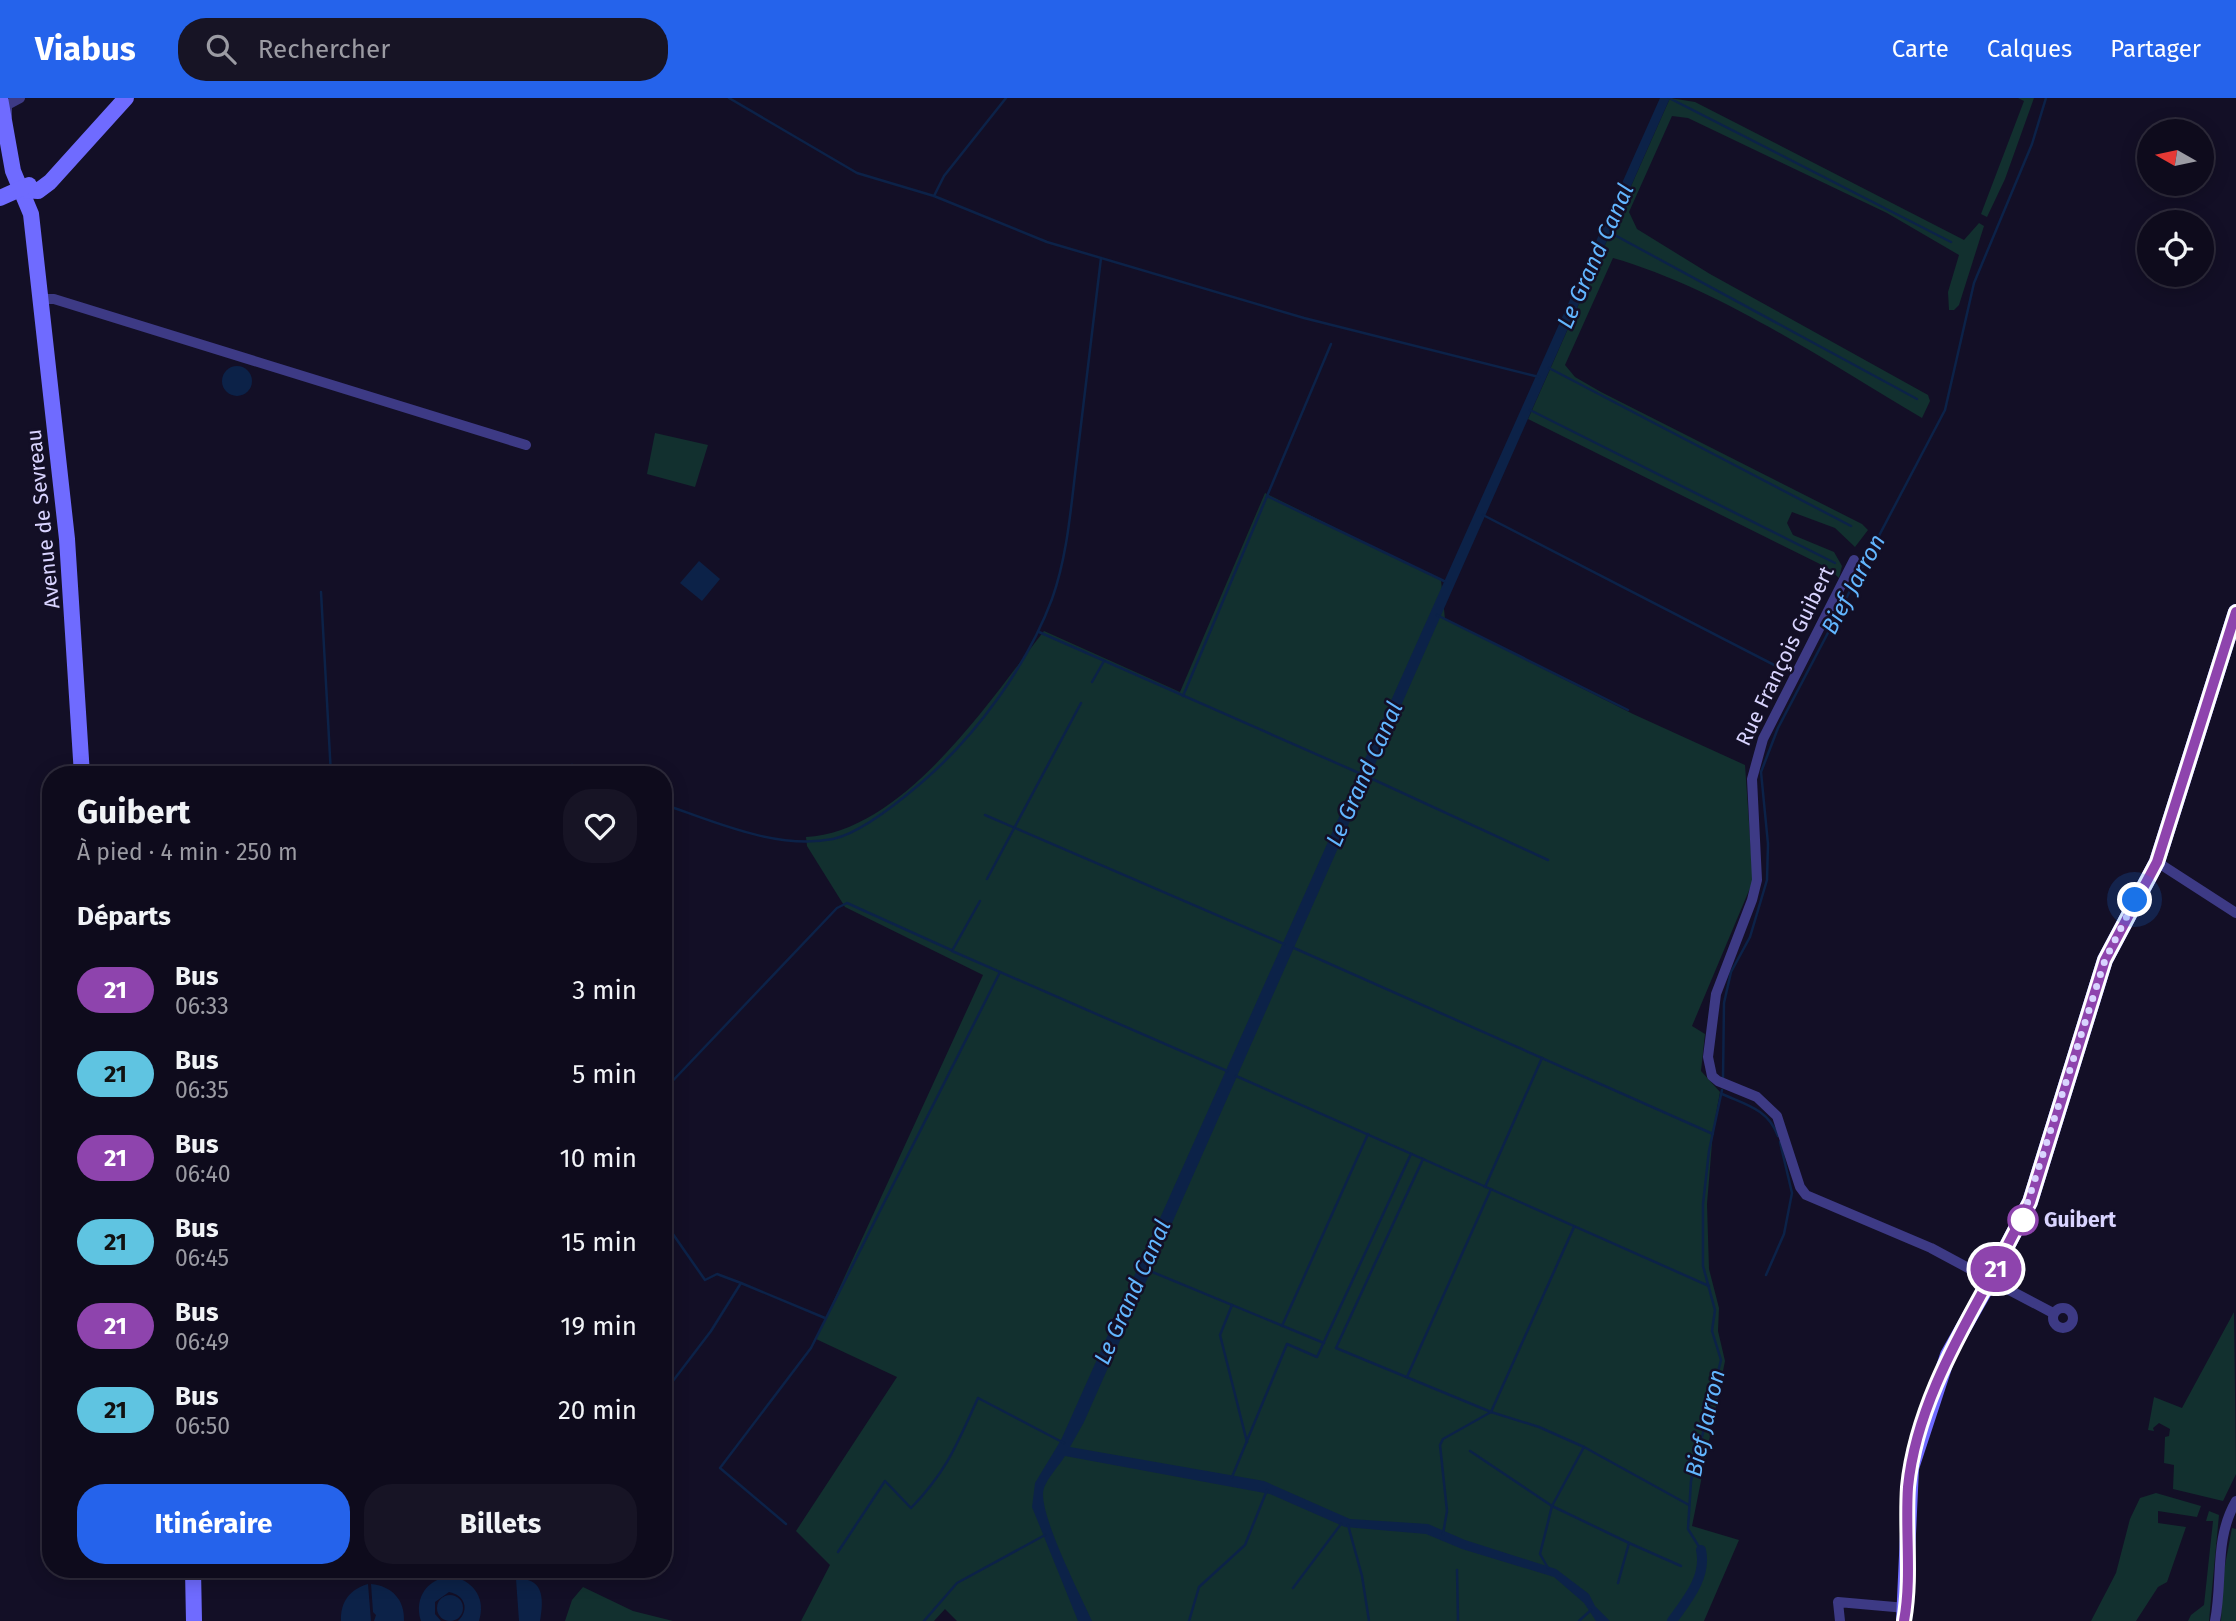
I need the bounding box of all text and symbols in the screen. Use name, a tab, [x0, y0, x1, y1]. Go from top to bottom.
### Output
search box	[178, 18, 668, 81]
text: Viabus	[35, 29, 136, 69]
icon: search	[202, 30, 240, 68]
text: Rechercher	[258, 34, 390, 65]
text: Carte	[1892, 35, 1949, 63]
text: Calques	[1987, 35, 2072, 63]
text: Partager	[2110, 35, 2201, 63]
north arrow	[2137, 119, 2214, 196]
map controls	[2137, 119, 2214, 287]
water label: Le Grand Canal	[1551, 179, 1639, 333]
button: locate	[2137, 210, 2214, 287]
street label: Avenue de Sevreau	[21, 428, 65, 610]
water label: Bief Jarron	[1815, 529, 1891, 639]
street label: Rue François Guibert	[1730, 561, 1840, 750]
water label: Le Grand Canal	[1320, 697, 1408, 851]
button: heart	[563, 789, 637, 863]
text: Guibert	[77, 792, 190, 832]
text: À pied · 4 min · 250 m	[77, 838, 298, 866]
your location	[2117, 882, 2152, 917]
text: Départs	[77, 901, 171, 932]
text: Bus	[175, 961, 218, 992]
text: 3 min	[572, 975, 637, 1006]
text: 21	[104, 976, 127, 1004]
text: 06:33	[175, 992, 229, 1020]
text: Bus	[175, 1045, 218, 1076]
text: 5 min	[572, 1059, 637, 1090]
text: 21	[104, 1060, 127, 1088]
text: 06:35	[175, 1076, 229, 1104]
text: Bus	[175, 1129, 218, 1160]
text: 10 min	[559, 1143, 637, 1174]
text: 21	[104, 1144, 127, 1172]
text: 06:40	[175, 1160, 231, 1188]
marker: Guibert	[2008, 1205, 2038, 1235]
place label: Guibert	[2044, 1207, 2117, 1233]
text: Bus	[175, 1213, 218, 1244]
water label: Le Grand Canal	[1088, 1215, 1176, 1369]
text: 15 min	[561, 1227, 637, 1258]
text: 21	[104, 1228, 127, 1256]
text: 06:45	[175, 1244, 229, 1272]
line badge: 21	[1965, 1246, 2028, 1292]
text: 21	[1984, 1255, 2008, 1283]
text: Bus	[175, 1297, 218, 1328]
text: 19 min	[560, 1311, 637, 1342]
text: 21	[104, 1312, 127, 1340]
text: 06:49	[175, 1328, 229, 1356]
water label: Bief Jarron	[1679, 1367, 1731, 1479]
text: Bus	[175, 1381, 218, 1412]
text: 20 min	[558, 1395, 637, 1426]
text: 21	[104, 1396, 127, 1424]
text: 06:50	[175, 1412, 230, 1440]
button: Itinéraire	[77, 1484, 350, 1564]
button: Billets	[364, 1484, 637, 1564]

